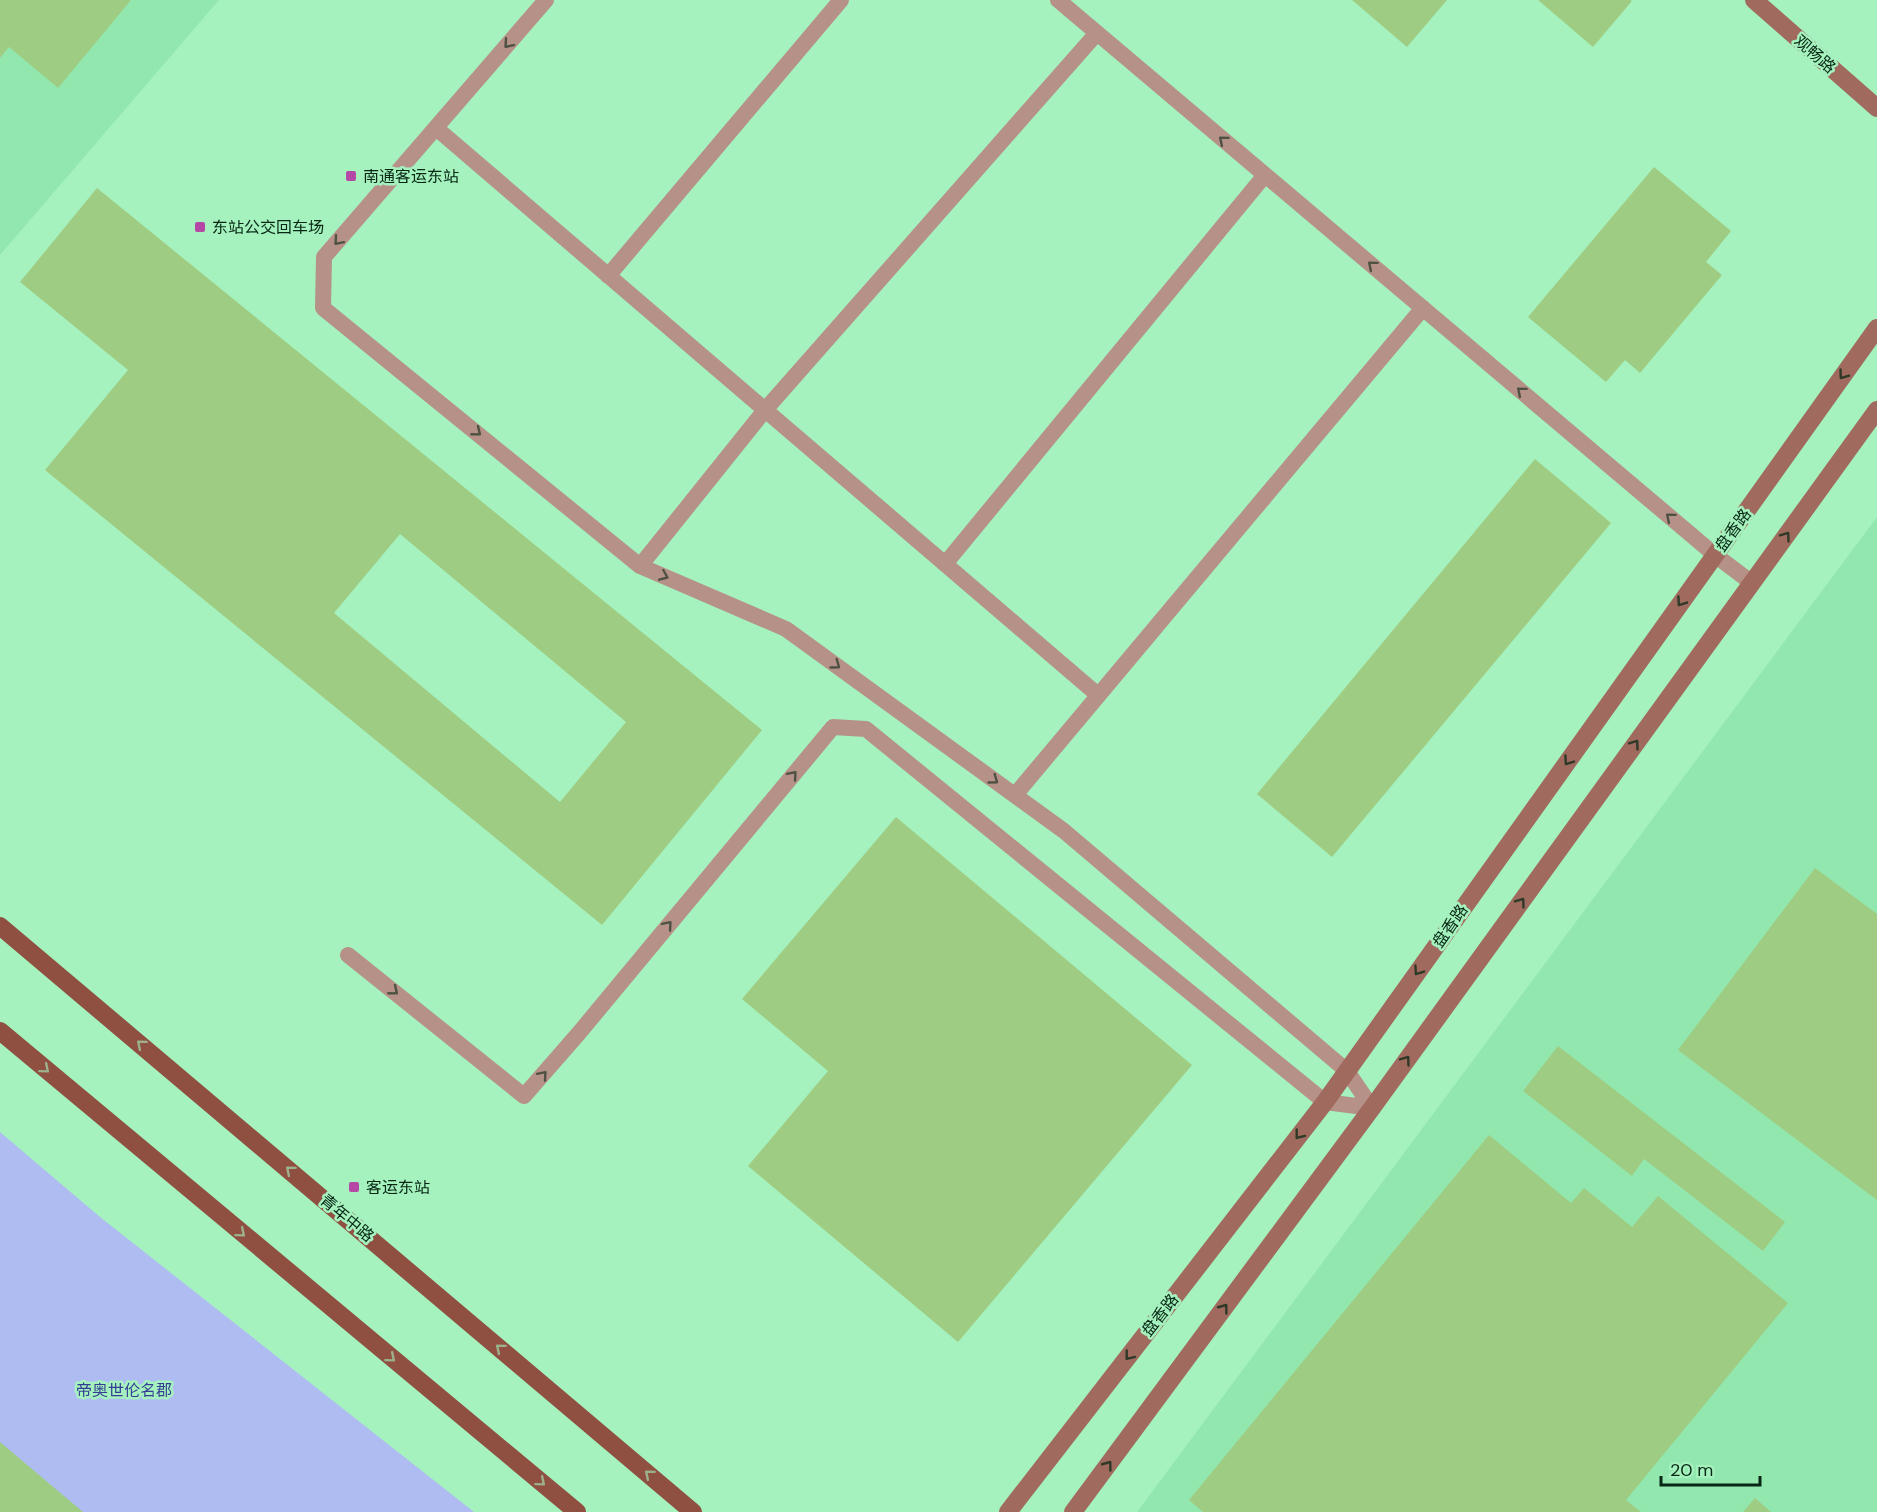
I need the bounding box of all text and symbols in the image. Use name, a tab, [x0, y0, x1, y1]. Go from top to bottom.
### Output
street label: 观畅路	[1790, 30, 1840, 78]
one-way arrow	[504, 37, 515, 48]
one-way arrow	[1219, 136, 1230, 147]
place label: 南通客运东站	[363, 166, 459, 187]
marker: 南通客运东站	[344, 169, 358, 183]
place label: 东站公交回车场	[212, 217, 324, 238]
marker: 东站公交回车场	[193, 220, 207, 234]
one-way arrow	[334, 234, 345, 245]
one-way arrow	[1368, 262, 1379, 273]
one-way arrow	[1839, 369, 1850, 380]
one-way arrow	[1517, 387, 1528, 398]
one-way arrow	[470, 425, 481, 436]
street label: 盘香路	[1710, 504, 1756, 556]
one-way arrow	[1666, 513, 1677, 524]
one-way arrow	[1779, 531, 1790, 542]
one-way arrow	[657, 569, 668, 581]
one-way arrow	[1677, 596, 1688, 607]
one-way arrow	[830, 658, 841, 669]
one-way arrow	[1628, 740, 1639, 751]
one-way arrow	[1564, 755, 1575, 766]
one-way arrow	[786, 771, 797, 782]
one-way arrow	[987, 773, 998, 784]
one-way arrow	[1513, 898, 1524, 909]
street label: 盘香路	[1428, 900, 1472, 952]
one-way arrow	[661, 921, 672, 932]
one-way arrow	[1414, 965, 1425, 976]
one-way arrow	[387, 984, 398, 995]
one-way arrow	[137, 1041, 148, 1052]
one-way arrow	[1399, 1056, 1410, 1067]
one-way arrow	[38, 1062, 49, 1073]
one-way arrow	[536, 1071, 547, 1081]
one-way arrow	[1296, 1129, 1307, 1140]
one-way arrow	[286, 1166, 297, 1177]
place label: 客运东站	[366, 1177, 430, 1198]
marker: 客运东站	[347, 1180, 361, 1194]
street label: 青年中路	[316, 1189, 378, 1247]
one-way arrow	[234, 1226, 245, 1237]
street label: 盘香路	[1137, 1290, 1183, 1340]
one-way arrow	[1216, 1304, 1227, 1315]
one-way arrow	[496, 1344, 507, 1355]
one-way arrow	[1125, 1349, 1136, 1360]
one-way arrow	[384, 1350, 395, 1361]
park label: 帝奥世伦名郡	[76, 1380, 172, 1401]
scale bar	[1661, 1449, 1760, 1487]
text: 20 m	[1670, 1458, 1713, 1482]
one-way arrow	[1100, 1461, 1111, 1472]
one-way arrow	[645, 1470, 656, 1481]
one-way arrow	[534, 1475, 545, 1486]

